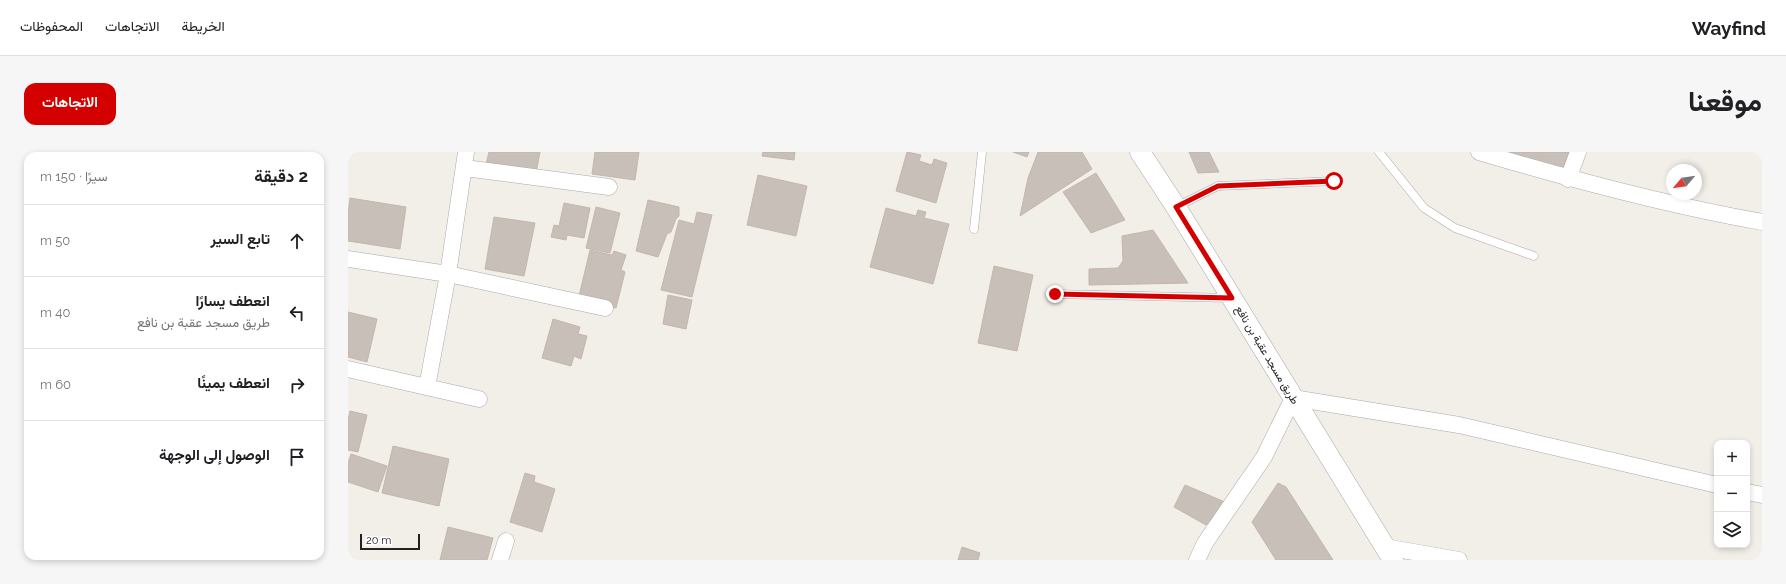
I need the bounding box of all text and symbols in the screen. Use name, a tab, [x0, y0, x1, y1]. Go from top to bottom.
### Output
text: Wayfind	[1692, 17, 1766, 39]
text: المحفوظات	[20, 18, 83, 34]
text: الاتجاهات	[105, 18, 159, 34]
text: الخريطة	[181, 18, 225, 34]
button: الاتجاهات	[24, 83, 116, 125]
text: موقعنا	[1688, 85, 1762, 118]
north arrow	[1666, 164, 1702, 200]
text: 2 دقيقة	[254, 166, 308, 186]
text: سيرًا · 150 m	[40, 169, 108, 184]
route start	[1325, 172, 1343, 190]
text: تابع السير	[210, 230, 270, 248]
icon: ahead	[286, 230, 308, 252]
text: 50 m	[40, 233, 70, 248]
route end	[1046, 285, 1064, 303]
text: انعطف يسارًا	[195, 292, 270, 310]
icon: left	[286, 302, 308, 324]
street label: طريق مسجد عقبة بن نافع	[1232, 303, 1302, 407]
text: 40 m	[40, 305, 70, 320]
text: طريق مسجد عقبة بن نافع	[137, 315, 270, 330]
text: انعطف يمينًا	[197, 374, 270, 392]
icon: right	[286, 374, 308, 396]
text: 60 m	[40, 377, 71, 392]
map controls	[1714, 440, 1750, 548]
button: +	[1714, 440, 1750, 476]
text: الوصول إلى الوجهة	[159, 446, 270, 464]
icon: arrive	[286, 446, 308, 468]
button: −	[1714, 476, 1750, 512]
button: layers	[1714, 512, 1750, 548]
scale bar	[360, 532, 420, 551]
text: 20 m	[366, 534, 391, 547]

